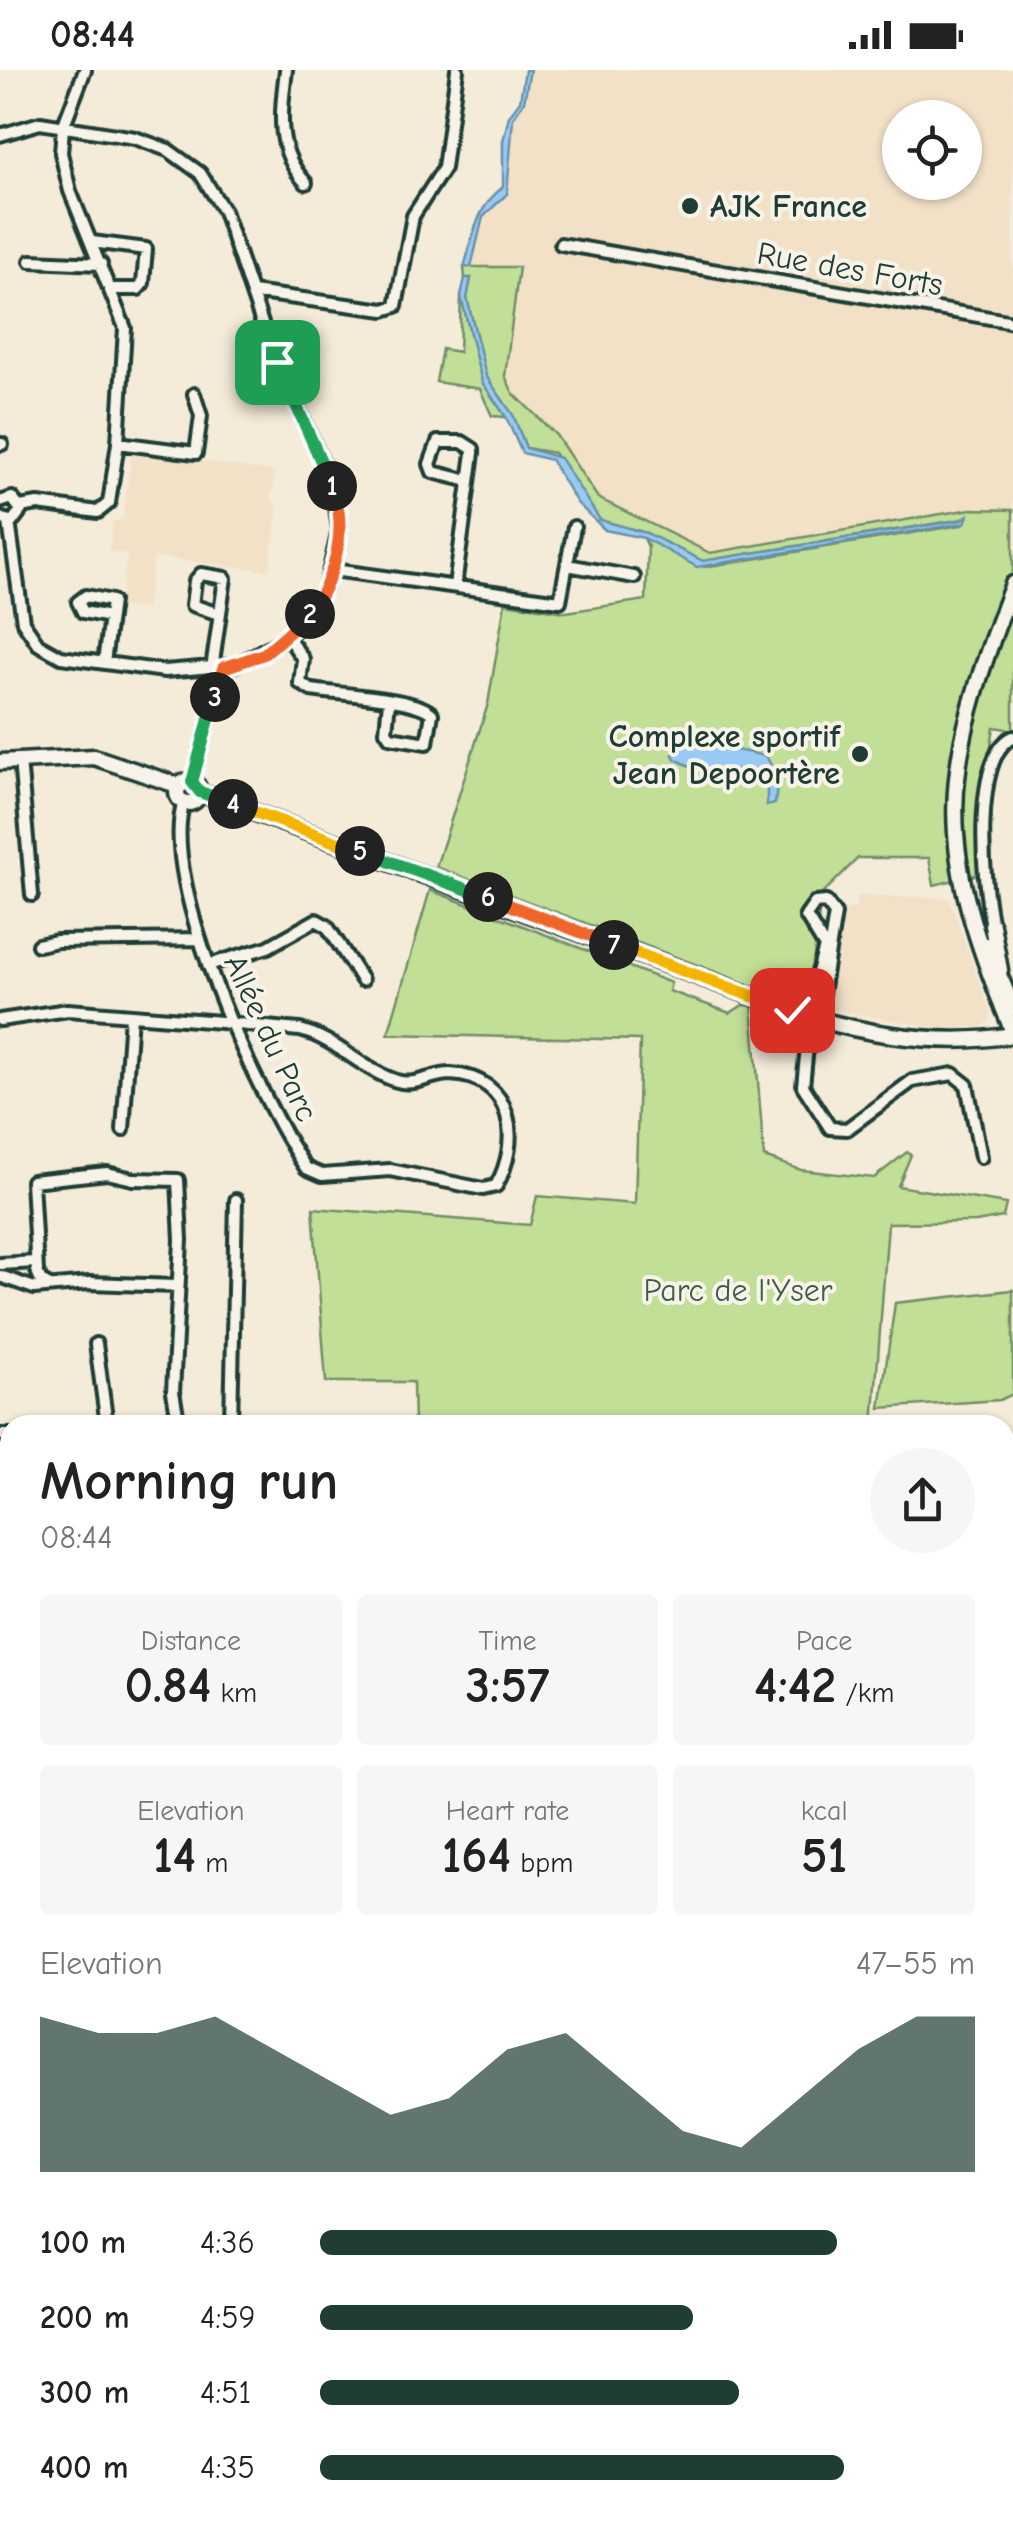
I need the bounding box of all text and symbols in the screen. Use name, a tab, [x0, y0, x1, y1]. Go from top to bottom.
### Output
text: 08:44	[50, 13, 135, 57]
map controls	[882, 100, 982, 200]
button: locate	[882, 100, 982, 200]
place label: AJK France	[710, 188, 867, 225]
marker: AJK France	[679, 195, 701, 217]
street label: Rue des Forts	[754, 234, 946, 304]
pin	[235, 320, 320, 405]
icon: arrive	[250, 335, 305, 390]
pin: 1	[307, 461, 357, 511]
text: 1	[326, 470, 338, 502]
pin: 2	[285, 589, 335, 639]
text: 2	[303, 598, 317, 630]
pin: 3	[190, 672, 240, 722]
text: 3	[208, 681, 222, 713]
place label: Complexe sportif Jean Depoortère	[608, 718, 842, 792]
marker: Complexe sportif Jean Depoortère	[849, 743, 871, 765]
pin: 4	[208, 779, 258, 829]
text: 4	[226, 788, 240, 820]
pin: 5	[335, 826, 385, 876]
text: 5	[353, 835, 367, 867]
pin: 6	[463, 872, 513, 922]
text: 6	[481, 881, 495, 913]
pin: 7	[589, 920, 639, 970]
text: 7	[608, 929, 620, 961]
street label: Allée du Parc	[216, 949, 326, 1127]
pin	[750, 968, 835, 1053]
icon: check	[765, 983, 820, 1038]
park label: Parc de l'Yser	[644, 1272, 833, 1309]
button: share	[870, 1448, 975, 1553]
text: Morning run	[40, 1449, 338, 1513]
text: 08:44	[40, 1519, 113, 1556]
text: Distance	[141, 1625, 241, 1657]
text: Time	[478, 1625, 537, 1657]
text: Pace	[796, 1625, 852, 1657]
text: 0.84	[124, 1657, 211, 1715]
text: 3:57	[465, 1657, 550, 1715]
text: 4:42	[754, 1657, 836, 1715]
text: km	[211, 1677, 257, 1709]
text: /km	[836, 1677, 894, 1709]
text: Elevation	[137, 1795, 244, 1827]
text: Heart rate	[446, 1795, 569, 1827]
text: kcal	[801, 1795, 848, 1827]
text: 14	[153, 1827, 196, 1885]
text: 164	[442, 1827, 511, 1885]
text: 51	[801, 1827, 847, 1885]
text: m	[196, 1847, 228, 1879]
text: bpm	[511, 1847, 573, 1879]
text: Elevation	[40, 1945, 163, 1982]
text: 47–55 m	[856, 1945, 975, 1982]
text: 100 m	[40, 2224, 126, 2261]
text: 4:36	[200, 2224, 255, 2261]
text: 200 m	[40, 2299, 129, 2336]
text: 4:59	[200, 2299, 256, 2336]
text: 300 m	[40, 2374, 129, 2411]
text: 4:51	[200, 2374, 251, 2411]
text: 400 m	[40, 2449, 128, 2486]
text: 4:35	[200, 2449, 255, 2486]

